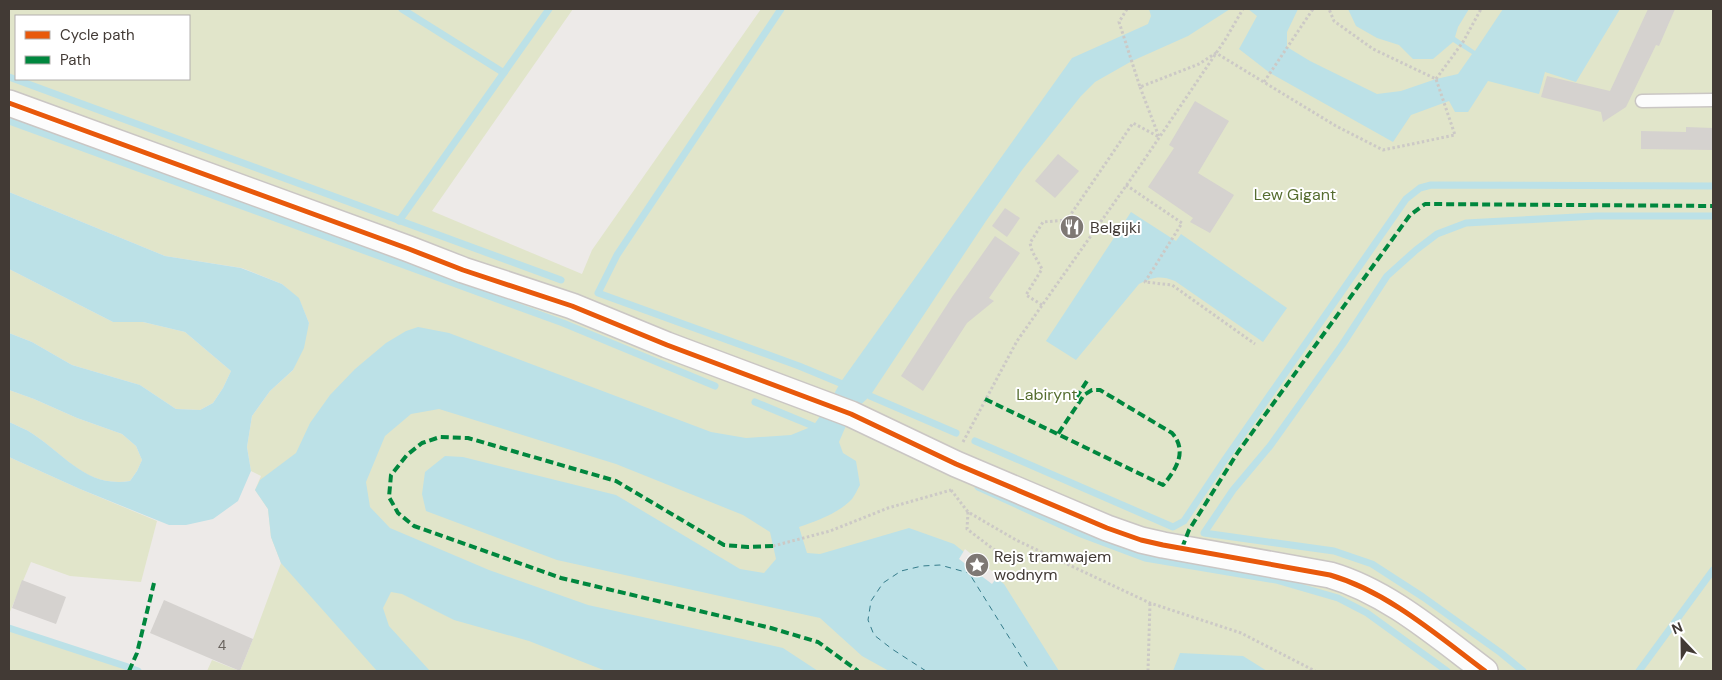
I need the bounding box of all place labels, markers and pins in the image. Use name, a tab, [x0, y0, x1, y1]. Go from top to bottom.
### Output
restaurant icon: Belgijki	[1059, 214, 1085, 240]
place label: Belgijki	[1090, 217, 1141, 238]
place label: Rejs tramwajem wodnym	[994, 546, 1111, 585]
place icon: Rejs tramwajem wodnym	[964, 552, 990, 578]

